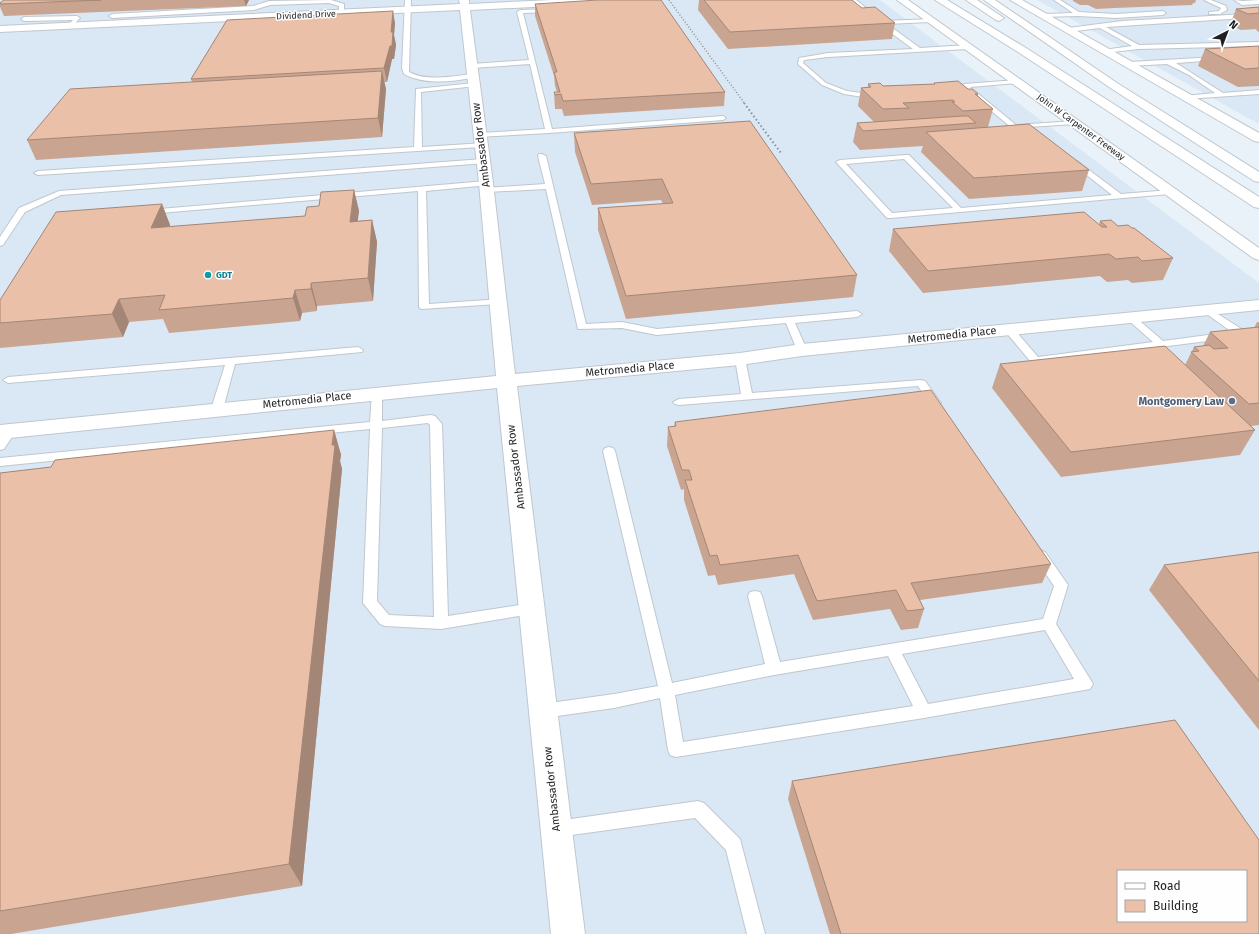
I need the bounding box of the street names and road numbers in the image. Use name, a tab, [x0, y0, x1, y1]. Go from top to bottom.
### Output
street label: Dividend Drive	[276, 8, 336, 22]
street label: John W Carpenter Freeway	[1035, 92, 1127, 163]
street label: Ambassador Row	[469, 102, 493, 188]
street label: Metromedia Place	[907, 324, 997, 346]
street label: Metromedia Place	[585, 359, 675, 379]
street label: Metromedia Place	[262, 389, 352, 411]
street label: Ambassador Row	[504, 424, 528, 510]
street label: Ambassador Row	[541, 746, 563, 832]

